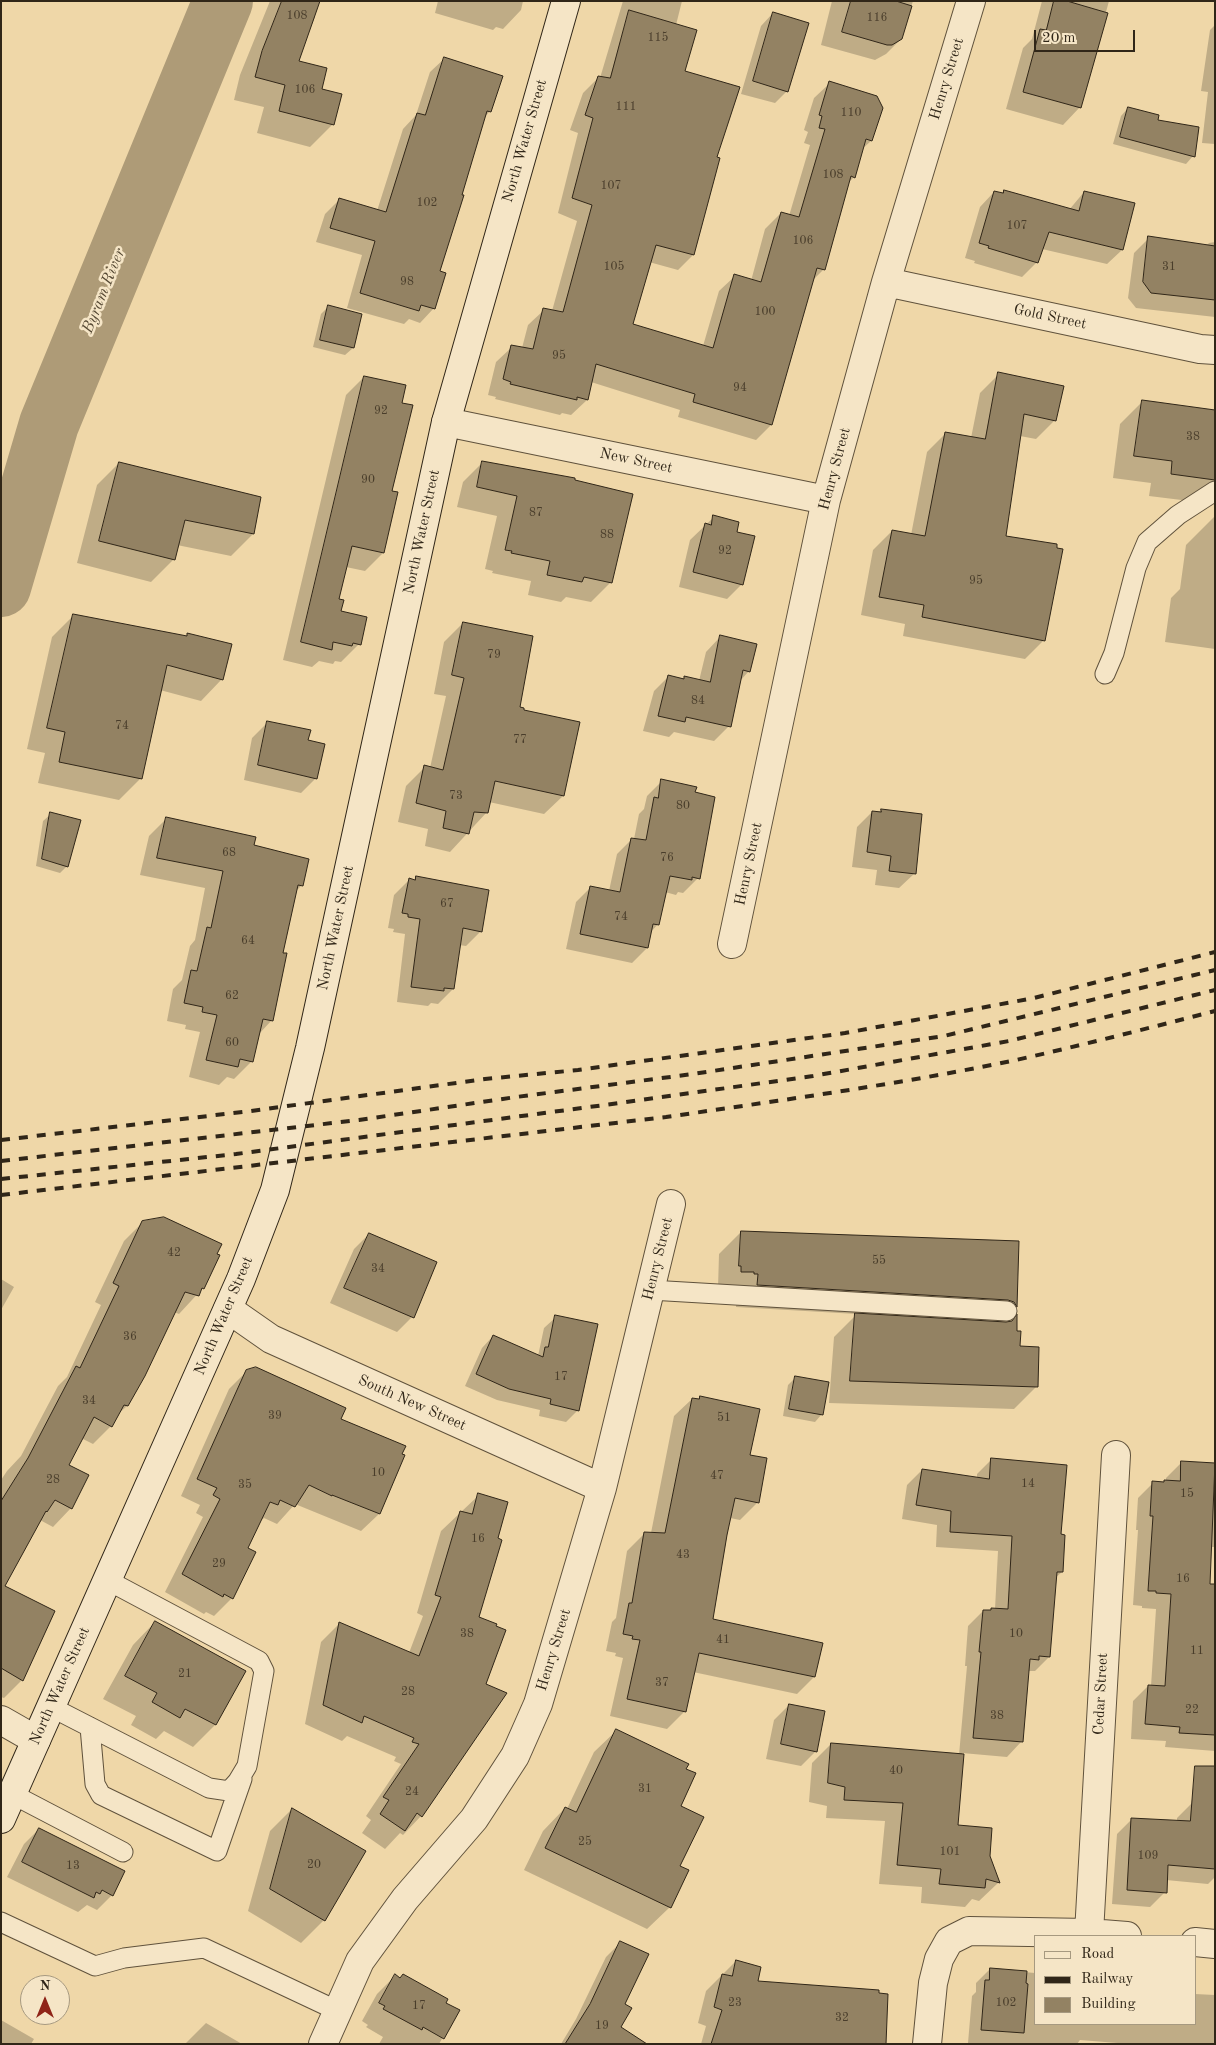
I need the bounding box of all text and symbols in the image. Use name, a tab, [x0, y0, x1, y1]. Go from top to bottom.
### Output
house number: 108	[287, 9, 307, 23]
house number: 116	[867, 11, 887, 25]
scale bar	[1036, 20, 1137, 52]
house number: 115	[648, 31, 668, 45]
text: 20 m	[1042, 31, 1076, 46]
street label: Henry Street	[926, 36, 968, 122]
street label: North Water Street	[499, 77, 551, 205]
house number: 106	[295, 83, 315, 97]
house number: 111	[616, 100, 636, 114]
house number: 110	[841, 106, 861, 120]
house number: 108	[823, 168, 843, 182]
house number: 107	[601, 179, 621, 193]
house number: 102	[417, 196, 437, 210]
house number: 107	[1007, 219, 1027, 233]
house number: 106	[793, 234, 813, 248]
water label: Byram River	[78, 246, 130, 336]
house number: 105	[604, 260, 624, 274]
house number: 31	[1162, 260, 1176, 274]
house number: 98	[400, 275, 414, 289]
street label: Gold Street	[1012, 300, 1088, 334]
house number: 100	[755, 305, 775, 319]
house number: 95	[552, 349, 566, 363]
house number: 94	[733, 381, 747, 395]
house number: 92	[374, 404, 388, 418]
street label: Henry Street	[815, 426, 855, 512]
house number: 38	[1186, 430, 1200, 444]
street label: New Street	[598, 444, 674, 478]
street label: North Water Street	[400, 468, 444, 596]
house number: 90	[361, 473, 375, 487]
house number: 87	[529, 506, 543, 520]
house number: 88	[600, 528, 614, 542]
house number: 92	[718, 544, 732, 558]
house number: 95	[969, 574, 983, 588]
house number: 79	[487, 648, 501, 662]
house number: 84	[691, 694, 705, 708]
house number: 74	[115, 719, 129, 733]
house number: 77	[513, 733, 527, 747]
house number: 73	[449, 789, 463, 803]
house number: 80	[676, 799, 690, 813]
street label: Henry Street	[731, 821, 767, 907]
house number: 68	[222, 846, 236, 860]
house number: 76	[660, 851, 674, 865]
street label: North Water Street	[314, 864, 358, 992]
house number: 67	[440, 897, 454, 911]
house number: 74	[614, 910, 628, 924]
house number: 64	[241, 934, 255, 948]
house number: 62	[225, 989, 239, 1003]
house number: 60	[225, 1036, 239, 1050]
street label: Henry Street	[639, 1216, 677, 1302]
house number: 42	[167, 1246, 181, 1260]
street label: North Water Street	[191, 1254, 257, 1378]
house number: 55	[872, 1254, 886, 1268]
house number: 34	[371, 1262, 385, 1276]
house number: 36	[123, 1330, 137, 1344]
house number: 17	[554, 1370, 568, 1384]
street label: South New Street	[355, 1371, 469, 1435]
house number: 34	[82, 1394, 96, 1408]
house number: 39	[268, 1409, 282, 1423]
house number: 51	[717, 1411, 731, 1425]
house number: 10	[371, 1466, 385, 1480]
house number: 47	[710, 1469, 724, 1483]
house number: 28	[46, 1473, 60, 1487]
house number: 14	[1021, 1477, 1035, 1491]
house number: 35	[238, 1478, 252, 1492]
house number: 15	[1180, 1487, 1194, 1501]
house number: 16	[471, 1532, 485, 1546]
house number: 43	[676, 1548, 690, 1562]
house number: 29	[212, 1557, 226, 1571]
house number: 16	[1176, 1572, 1190, 1586]
street label: Henry Street	[533, 1607, 575, 1693]
street label: North Water Street	[26, 1624, 94, 1748]
house number: 38	[460, 1627, 474, 1641]
house number: 10	[1009, 1627, 1023, 1641]
house number: 41	[716, 1633, 730, 1647]
house number: 11	[1190, 1644, 1204, 1658]
street label: Cedar Street	[1090, 1652, 1112, 1736]
house number: 21	[178, 1667, 192, 1681]
house number: 37	[655, 1676, 669, 1690]
house number: 28	[401, 1685, 415, 1699]
house number: 22	[1185, 1703, 1199, 1717]
house number: 38	[990, 1709, 1004, 1723]
house number: 40	[889, 1764, 903, 1778]
house number: 31	[638, 1782, 652, 1796]
house number: 24	[405, 1785, 419, 1799]
house number: 25	[578, 1835, 592, 1849]
house number: 101	[940, 1845, 960, 1859]
house number: 109	[1138, 1849, 1158, 1863]
house number: 20	[307, 1858, 321, 1872]
house number: 13	[66, 1859, 80, 1873]
legend	[1034, 1935, 1196, 2025]
text: Road	[1081, 1947, 1114, 1962]
text: Railway	[1081, 1972, 1134, 1987]
north arrow	[20, 1975, 70, 2025]
text: N	[40, 1979, 50, 1993]
house number: 23	[728, 1996, 742, 2010]
house number: 102	[996, 1996, 1016, 2010]
text: Building	[1081, 1997, 1136, 2012]
house number: 17	[412, 1999, 426, 2013]
house number: 32	[835, 2011, 849, 2025]
house number: 19	[595, 2019, 609, 2033]

